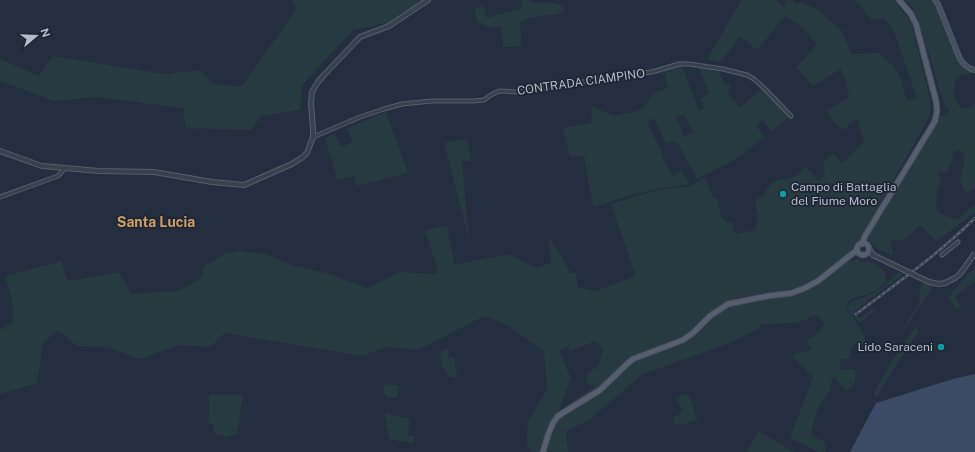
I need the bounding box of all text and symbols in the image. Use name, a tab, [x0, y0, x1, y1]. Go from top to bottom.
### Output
north arrow	[16, 16, 56, 56]
text: N	[38, 27, 53, 39]
street label: CONTRADA CIAMPINO	[516, 66, 646, 98]
place label: Campo di Battaglia del Fiume Moro	[791, 180, 896, 208]
marker: Campo di Battaglia del Fiume Moro	[778, 189, 788, 199]
district label: Santa Lucia	[117, 214, 195, 230]
place label: Lido Saraceni	[857, 340, 933, 354]
marker: Lido Saraceni	[936, 342, 946, 352]

